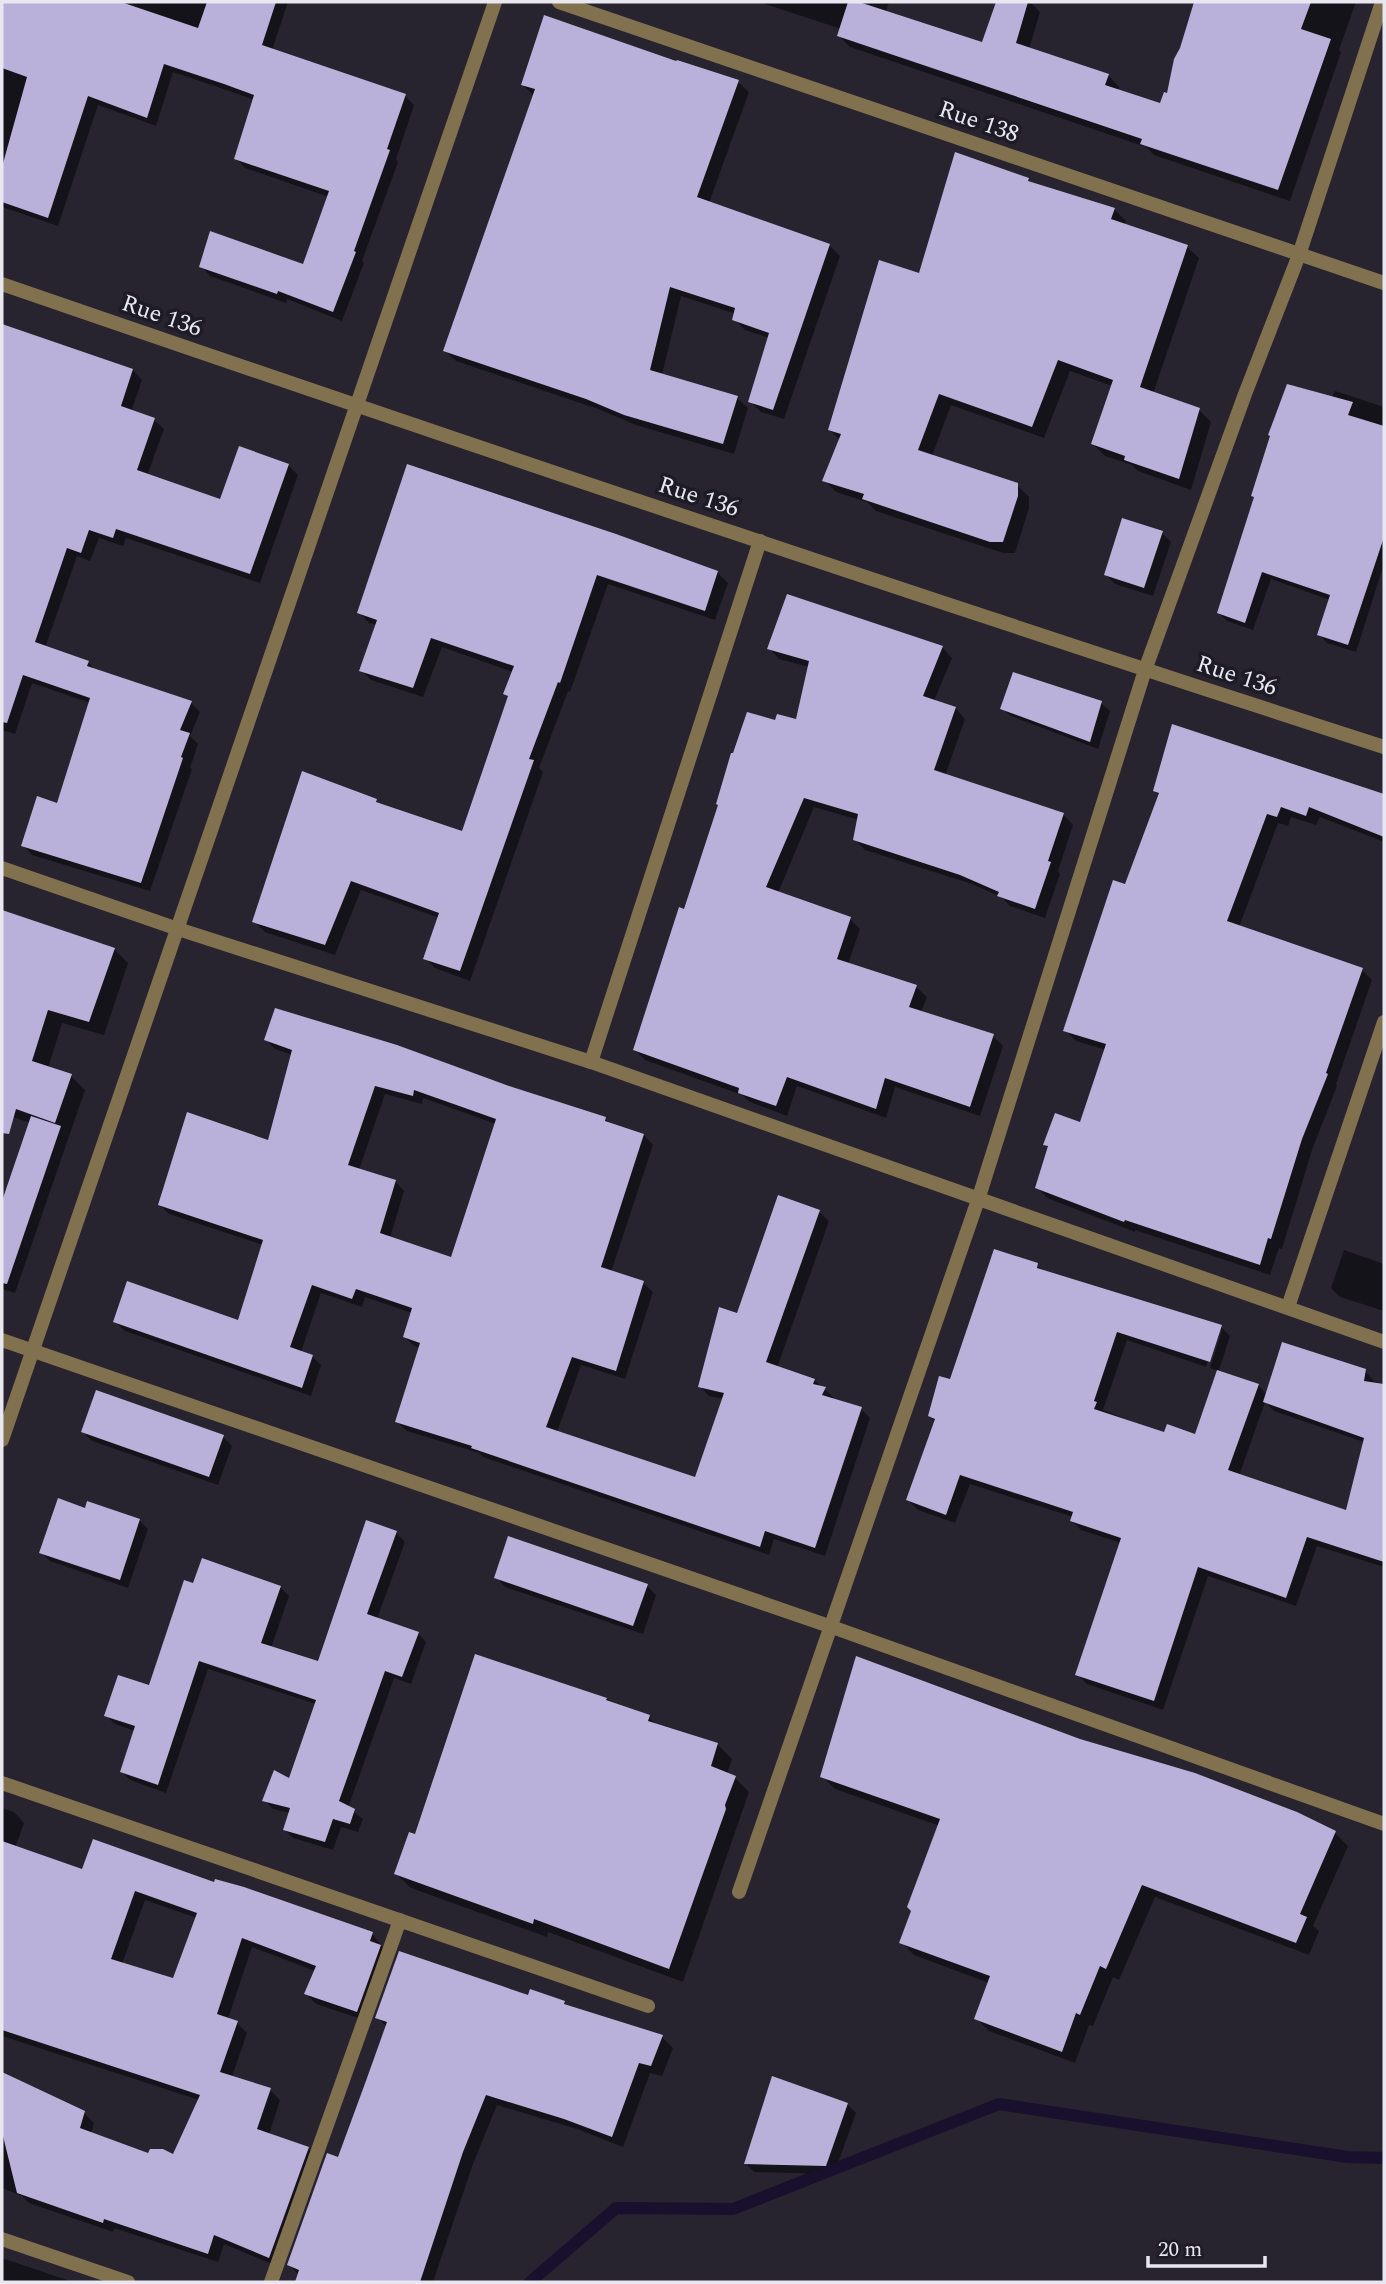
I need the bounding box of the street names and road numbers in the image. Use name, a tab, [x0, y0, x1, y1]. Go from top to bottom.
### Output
street label: Rue 138	[934, 91, 1024, 152]
street label: Rue 136	[117, 285, 207, 346]
street label: Rue 136	[654, 467, 744, 527]
street label: Rue 136	[1192, 646, 1282, 706]

